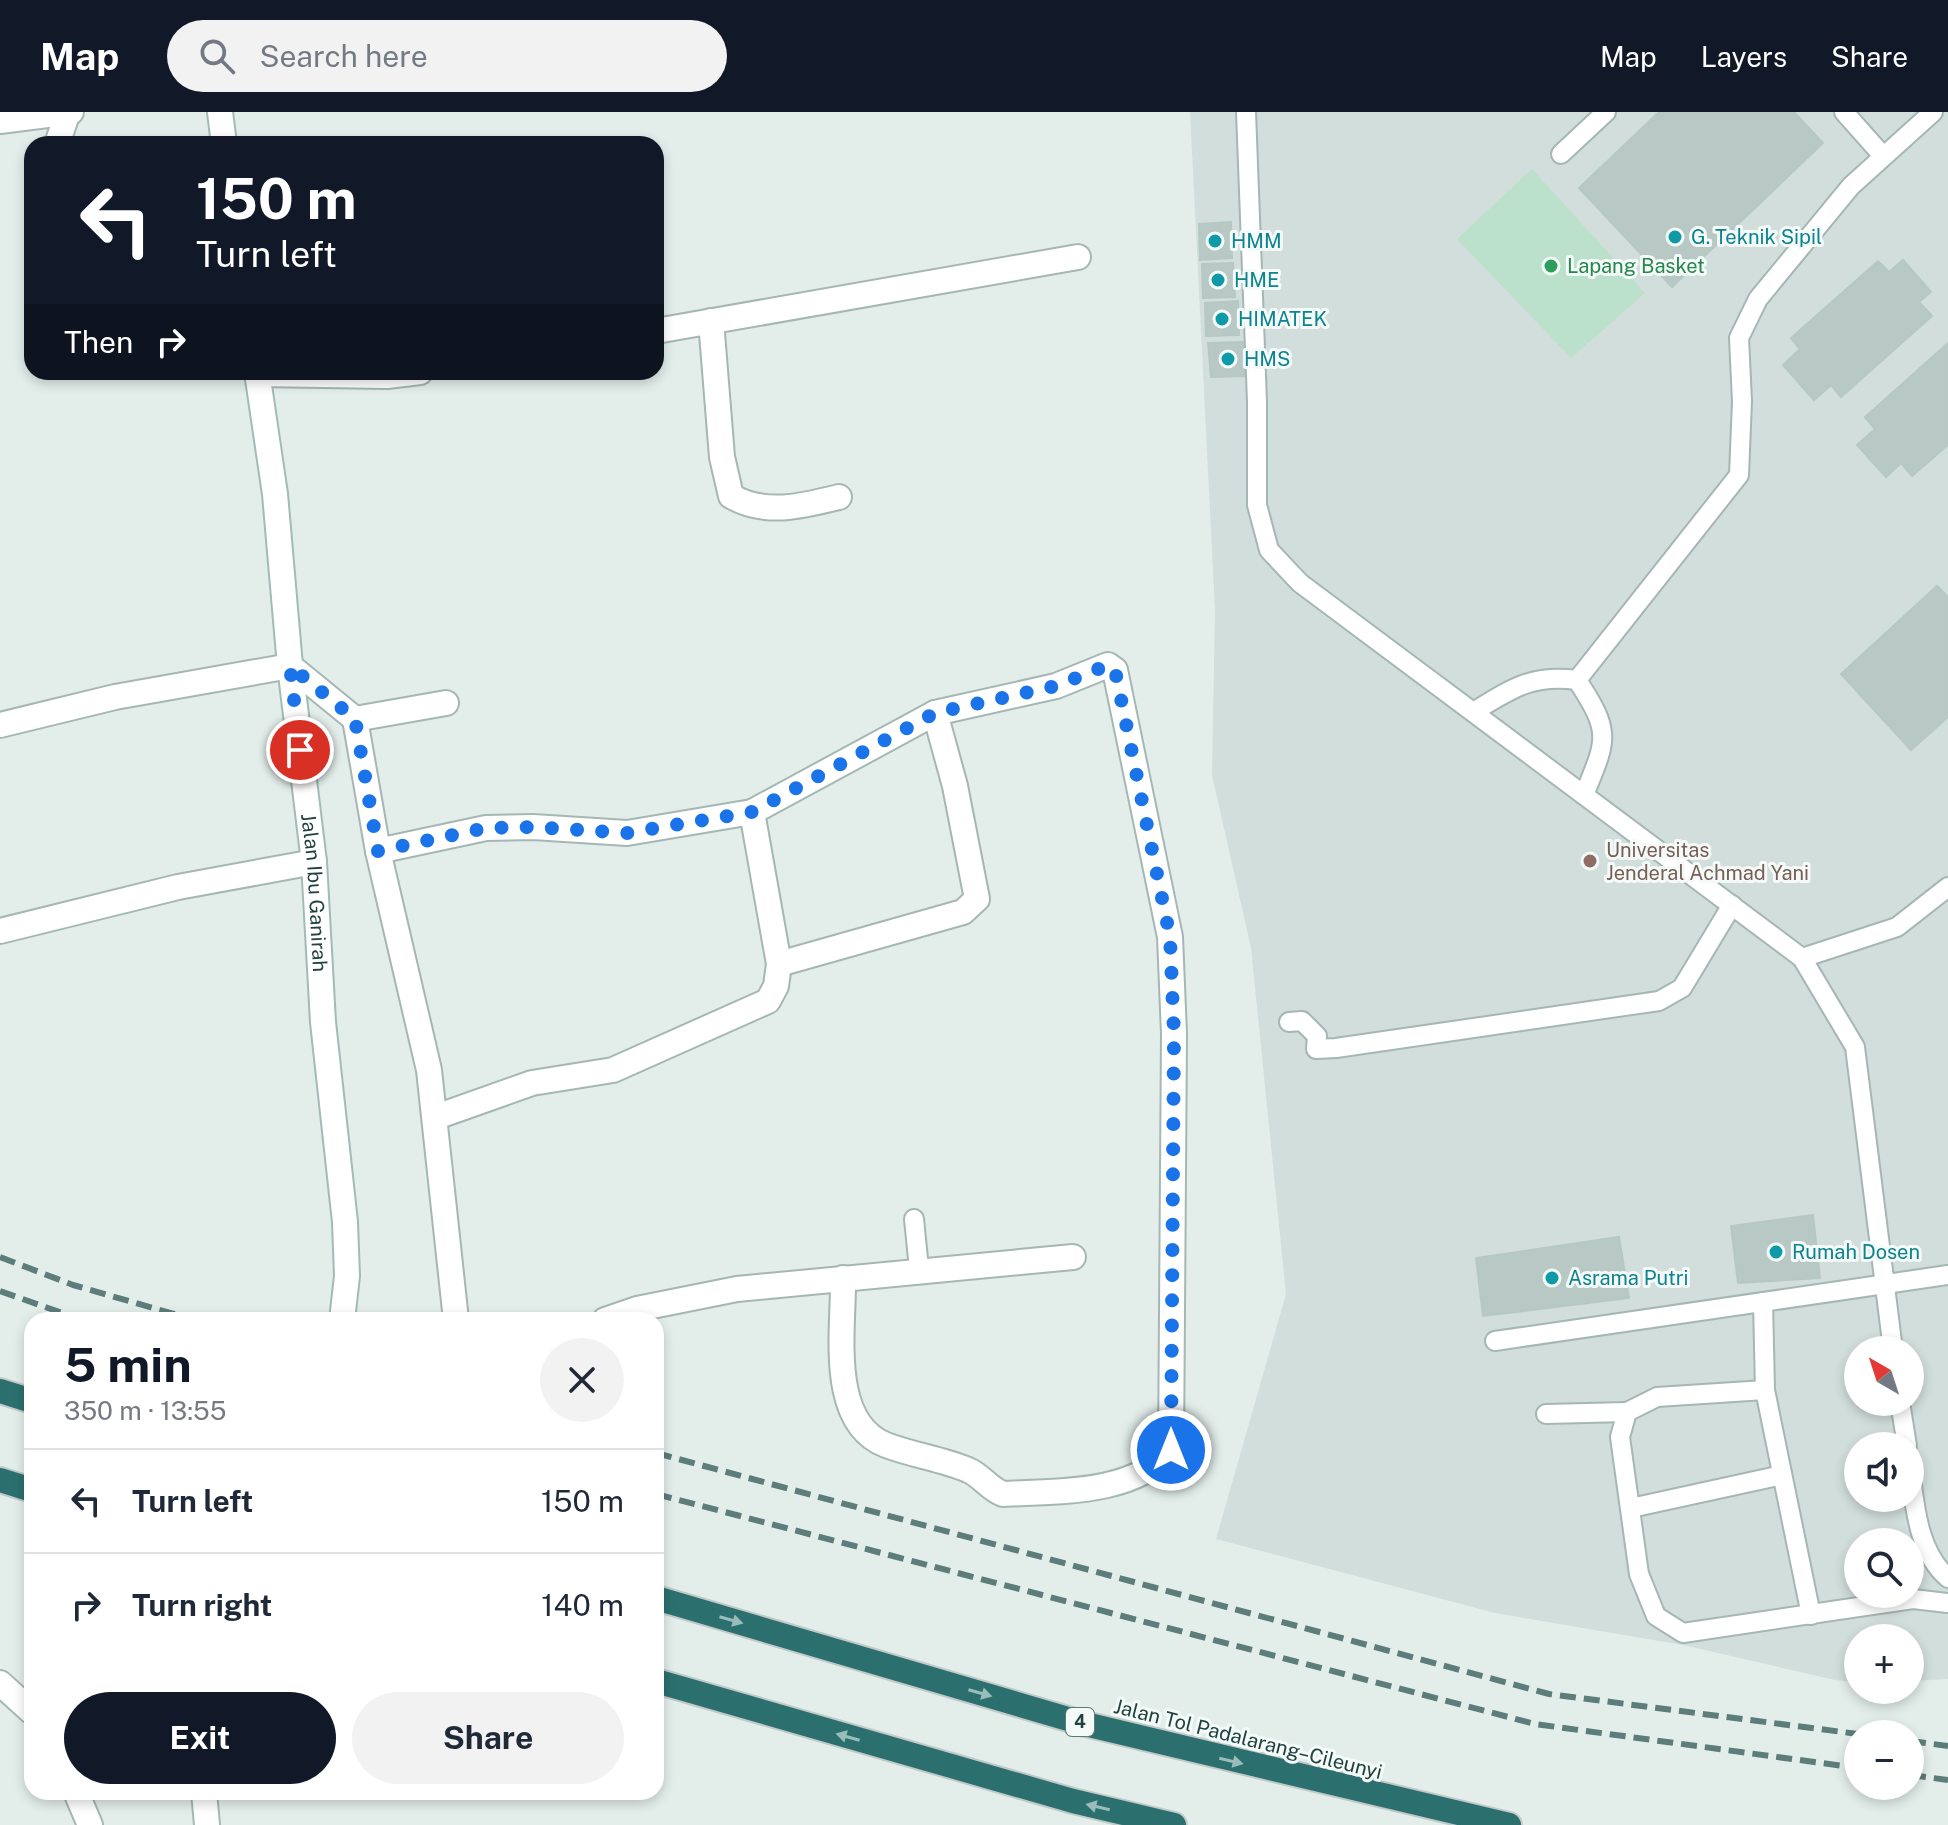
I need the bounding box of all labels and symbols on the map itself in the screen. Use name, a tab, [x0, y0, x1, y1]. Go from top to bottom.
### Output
place label: G. Teknik Sipil	[1691, 225, 1822, 249]
marker: G. Teknik Sipil	[1666, 228, 1684, 246]
place label: HMM	[1231, 229, 1282, 253]
marker: HMM	[1206, 232, 1224, 250]
place label: Lapang Basket	[1567, 254, 1705, 278]
marker: Lapang Basket	[1542, 257, 1560, 275]
place label: HME	[1234, 268, 1279, 292]
marker: HME	[1209, 271, 1227, 289]
place label: HIMATEK	[1238, 307, 1327, 331]
marker: HIMATEK	[1213, 310, 1231, 328]
place label: HMS	[1244, 347, 1290, 371]
marker: HMS	[1219, 350, 1237, 368]
pin	[266, 716, 334, 784]
street label: Jalan Ibu Ganirah	[296, 812, 332, 972]
place label: Universitas Jenderal Achmad Yani	[1606, 838, 1809, 885]
marker: Universitas Jenderal Achmad Yani	[1581, 852, 1599, 870]
place label: Rumah Dosen	[1792, 1240, 1920, 1264]
marker: Rumah Dosen	[1767, 1243, 1785, 1261]
place label: Asrama Putri	[1568, 1266, 1689, 1290]
marker: Asrama Putri	[1543, 1269, 1561, 1287]
north arrow	[1844, 1336, 1924, 1416]
position arrow	[1129, 1408, 1213, 1492]
one-way arrow	[719, 1614, 743, 1627]
one-way arrow	[969, 1687, 993, 1700]
street label: Jalan Tol Padalarang–Cileunyi	[1111, 1694, 1385, 1784]
road number: 4	[1066, 1708, 1094, 1736]
one-way arrow	[835, 1730, 860, 1742]
one-way arrow	[1219, 1755, 1244, 1767]
one-way arrow	[1085, 1800, 1110, 1813]

